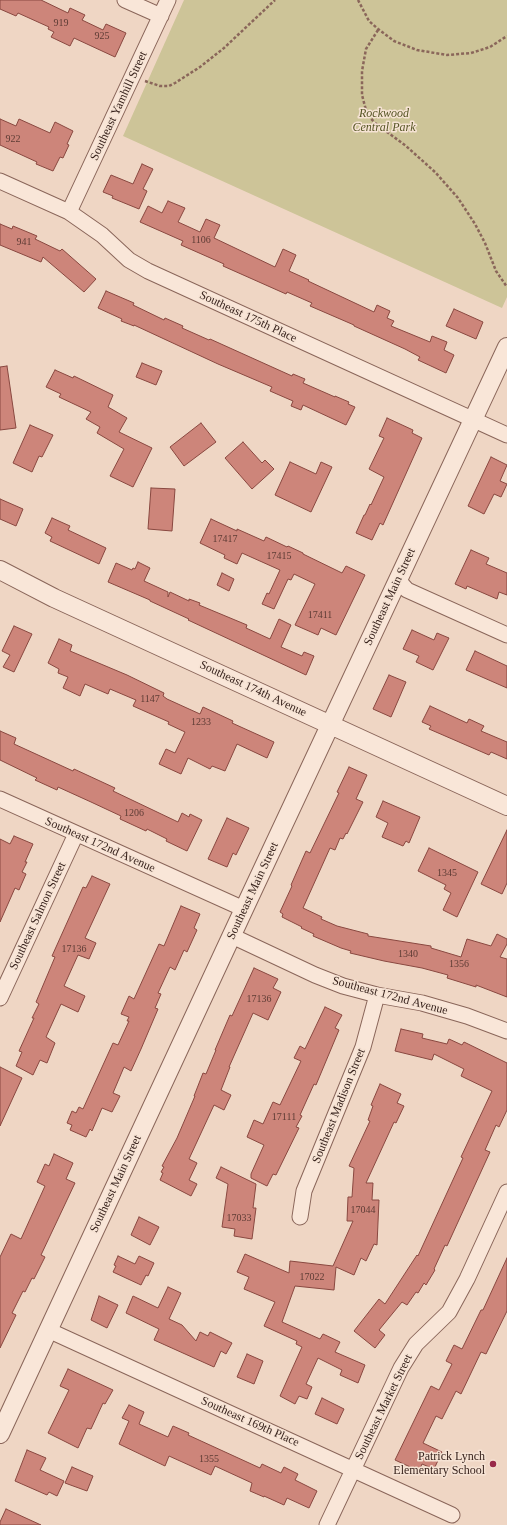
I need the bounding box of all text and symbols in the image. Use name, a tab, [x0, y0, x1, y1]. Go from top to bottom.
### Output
house number: 919	[54, 17, 68, 29]
house number: 925	[94, 30, 110, 42]
street label: Southeast Yamhill Street	[87, 49, 151, 163]
park label: Rockwood Central Park	[353, 107, 415, 135]
house number: 922	[6, 133, 20, 145]
house number: 1106	[191, 234, 211, 246]
house number: 941	[16, 236, 32, 248]
street label: Southeast 175th Place	[197, 288, 299, 346]
house number: 17417	[212, 533, 238, 545]
street label: Southeast Main Street	[361, 546, 419, 648]
house number: 17415	[266, 550, 292, 562]
house number: 17411	[308, 609, 332, 621]
street label: Southeast 174th Avenue	[197, 658, 309, 720]
house number: 1147	[140, 693, 160, 705]
house number: 1233	[191, 716, 211, 728]
house number: 1206	[124, 807, 144, 819]
street label: Southeast 172nd Avenue	[43, 814, 157, 876]
street label: Southeast Main Street	[224, 840, 282, 942]
street label: Southeast Salmon Street	[7, 860, 69, 972]
house number: 1345	[437, 867, 457, 879]
house number: 17136	[62, 943, 86, 955]
house number: 1340	[398, 948, 418, 960]
house number: 1356	[449, 958, 469, 970]
street label: Southeast 172nd Avenue	[331, 974, 449, 1018]
house number: 17136	[246, 993, 272, 1005]
street label: Southeast Madison Street	[309, 1046, 369, 1166]
house number: 17111	[272, 1111, 296, 1123]
street label: Southeast Main Street	[87, 1133, 145, 1235]
house number: 17044	[350, 1204, 376, 1216]
house number: 17033	[226, 1212, 252, 1224]
house number: 17022	[300, 1271, 324, 1283]
street label: Southeast Market Street	[352, 1352, 416, 1462]
street label: Southeast 169th Place	[199, 1394, 301, 1450]
place label: Patrick Lynch Elementary School	[393, 1450, 485, 1478]
house number: 1355	[199, 1453, 219, 1465]
marker: Patrick Lynch Elementary School	[488, 1459, 498, 1469]

